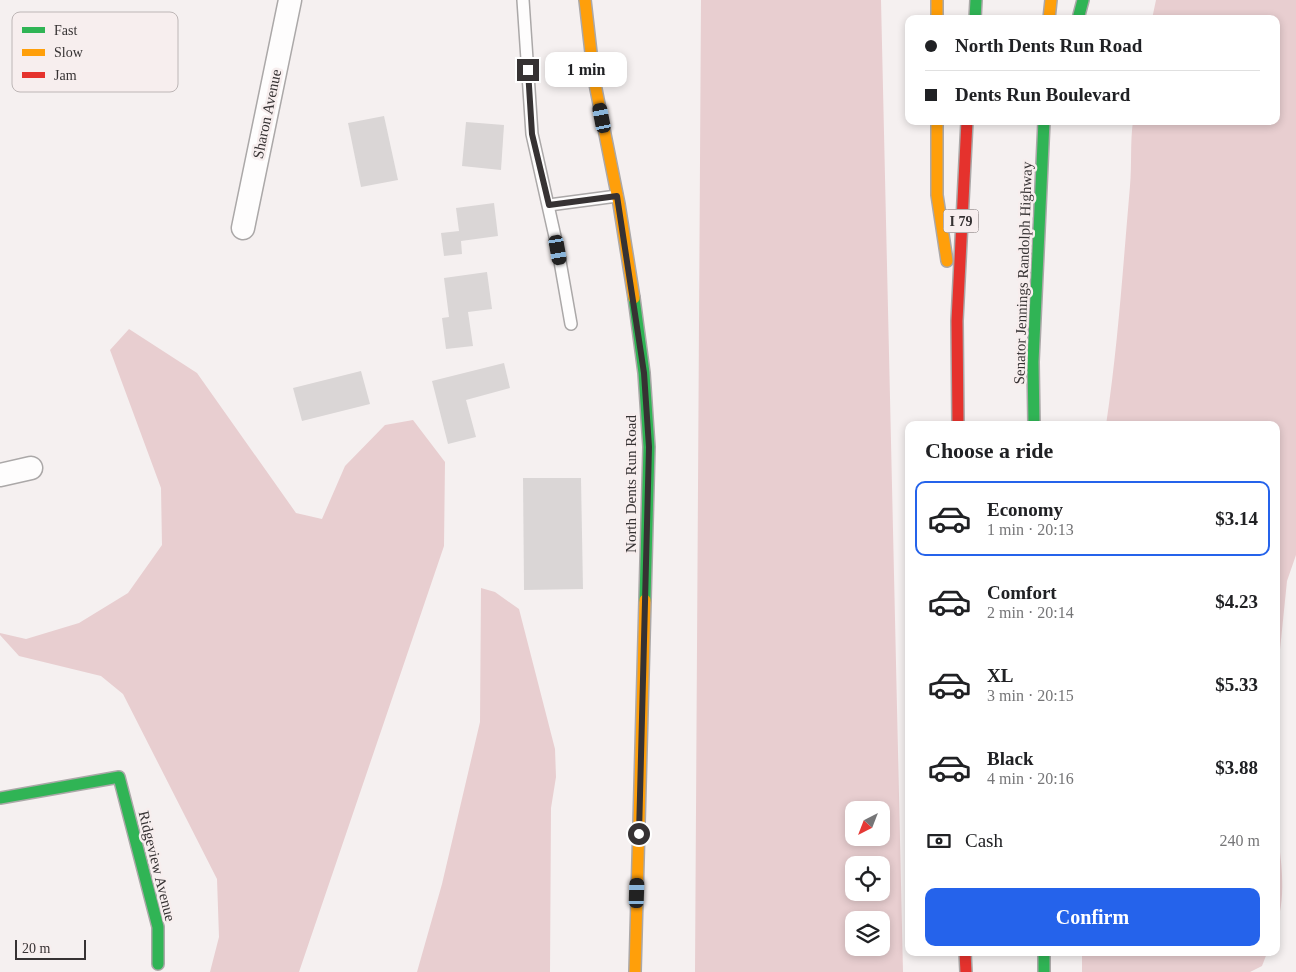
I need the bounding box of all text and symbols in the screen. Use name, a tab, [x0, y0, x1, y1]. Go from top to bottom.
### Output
legend	[12, 12, 178, 92]
text: Fast	[54, 23, 77, 38]
text: North Dents Run Road	[955, 35, 1142, 56]
text: Slow	[54, 45, 84, 60]
callout: 1 min	[546, 52, 628, 88]
route end	[517, 59, 539, 81]
text: 1 min	[567, 61, 605, 78]
text: Jam	[54, 68, 77, 83]
street label: Sharon Avenue	[250, 68, 284, 160]
text: Dents Run Boulevard	[955, 84, 1130, 105]
car	[591, 102, 612, 134]
street label: Senator Jennings Randolph Highway	[1011, 161, 1035, 385]
road number: I 79	[944, 210, 978, 232]
car	[548, 234, 567, 266]
street label: North Dents Run Road	[623, 415, 639, 553]
text: Choose a ride	[925, 438, 1053, 463]
icon: car	[927, 496, 972, 541]
text: Economy	[987, 499, 1063, 520]
text: $3.14	[1215, 508, 1258, 529]
text: 1 min · 20:13	[987, 521, 1074, 538]
icon: car	[927, 579, 972, 624]
text: Comfort	[987, 582, 1057, 603]
text: $4.23	[1215, 591, 1258, 612]
text: 2 min · 20:14	[987, 604, 1074, 621]
icon: car	[927, 662, 972, 707]
text: XL	[987, 665, 1013, 686]
text: $5.33	[1215, 674, 1258, 695]
text: 3 min · 20:15	[987, 687, 1074, 704]
icon: car	[927, 745, 972, 790]
text: Black	[987, 748, 1033, 769]
text: $3.88	[1215, 757, 1258, 778]
text: 4 min · 20:16	[987, 770, 1074, 787]
north arrow	[845, 801, 890, 846]
map controls	[845, 801, 890, 956]
street label: Ridgeview Avenue	[136, 809, 179, 923]
route start	[628, 823, 650, 845]
icon: cash	[925, 827, 953, 855]
text: Cash	[965, 830, 1003, 851]
text: 240 m	[1220, 832, 1260, 849]
button: locate	[845, 856, 890, 901]
car	[628, 878, 645, 908]
button: Confirm	[925, 888, 1260, 946]
button: layers	[845, 911, 890, 956]
scale bar	[15, 937, 86, 960]
text: 20 m	[22, 941, 50, 956]

